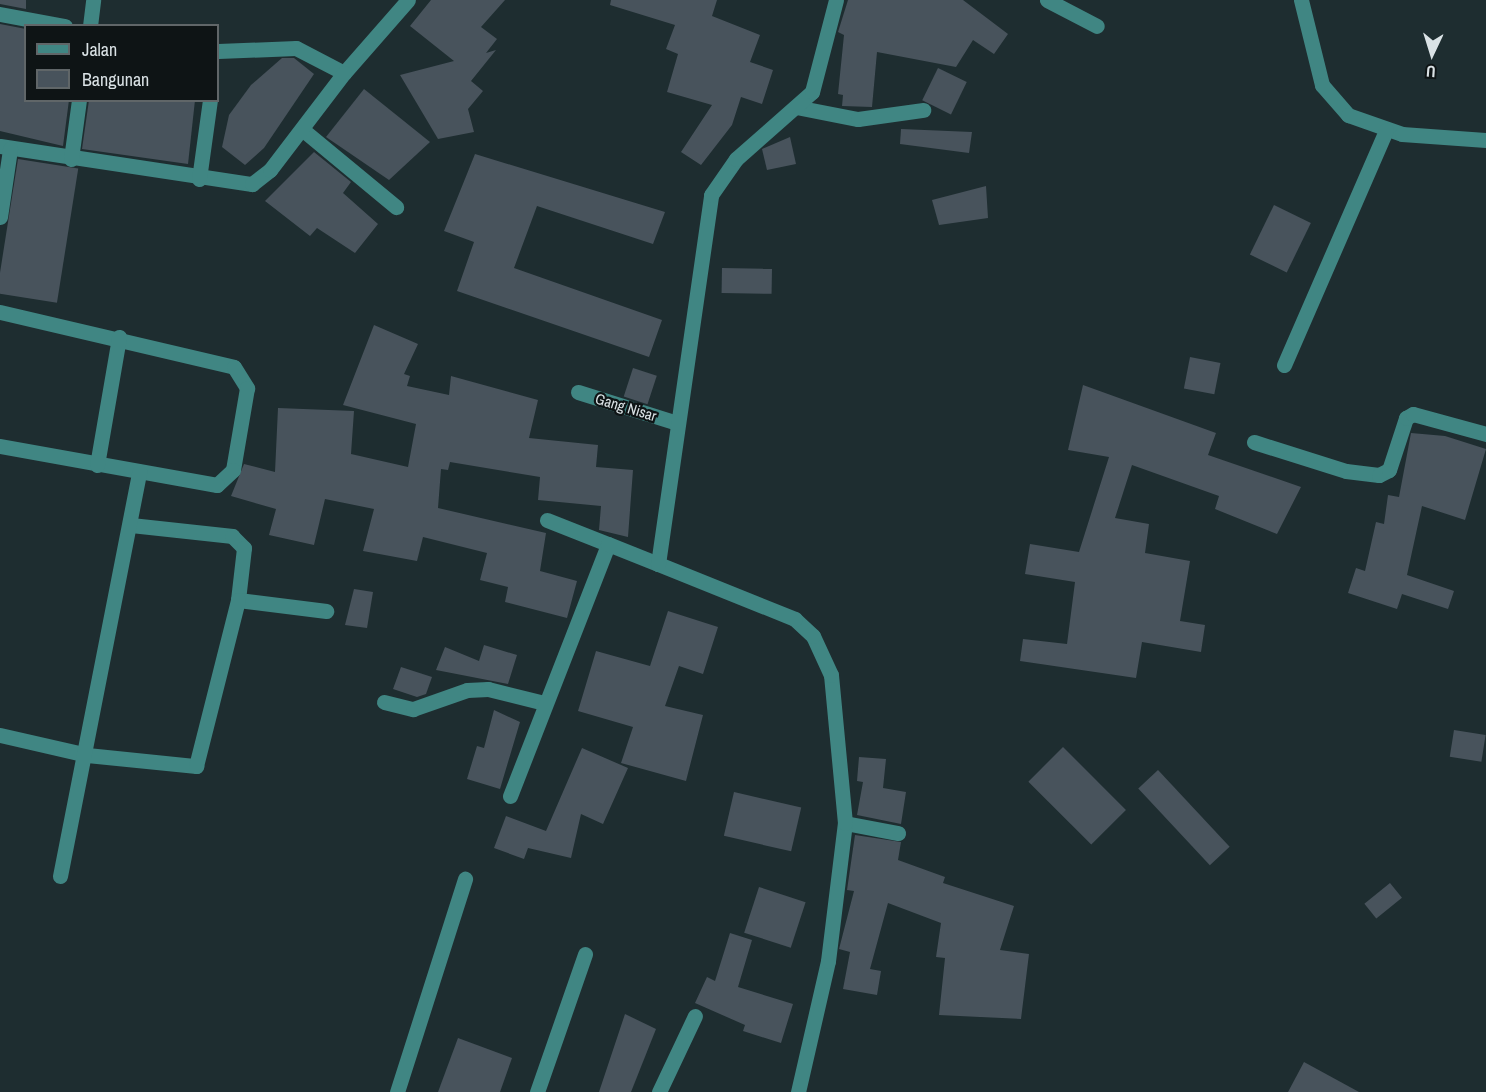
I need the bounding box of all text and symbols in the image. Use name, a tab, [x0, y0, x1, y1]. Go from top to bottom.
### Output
legend	[24, 24, 219, 102]
north arrow	[1402, 24, 1462, 84]
text: Jalan	[82, 37, 117, 62]
text: U	[1425, 61, 1436, 83]
text: Bangunan	[82, 67, 149, 92]
street label: Gang Nisar	[593, 389, 659, 425]

